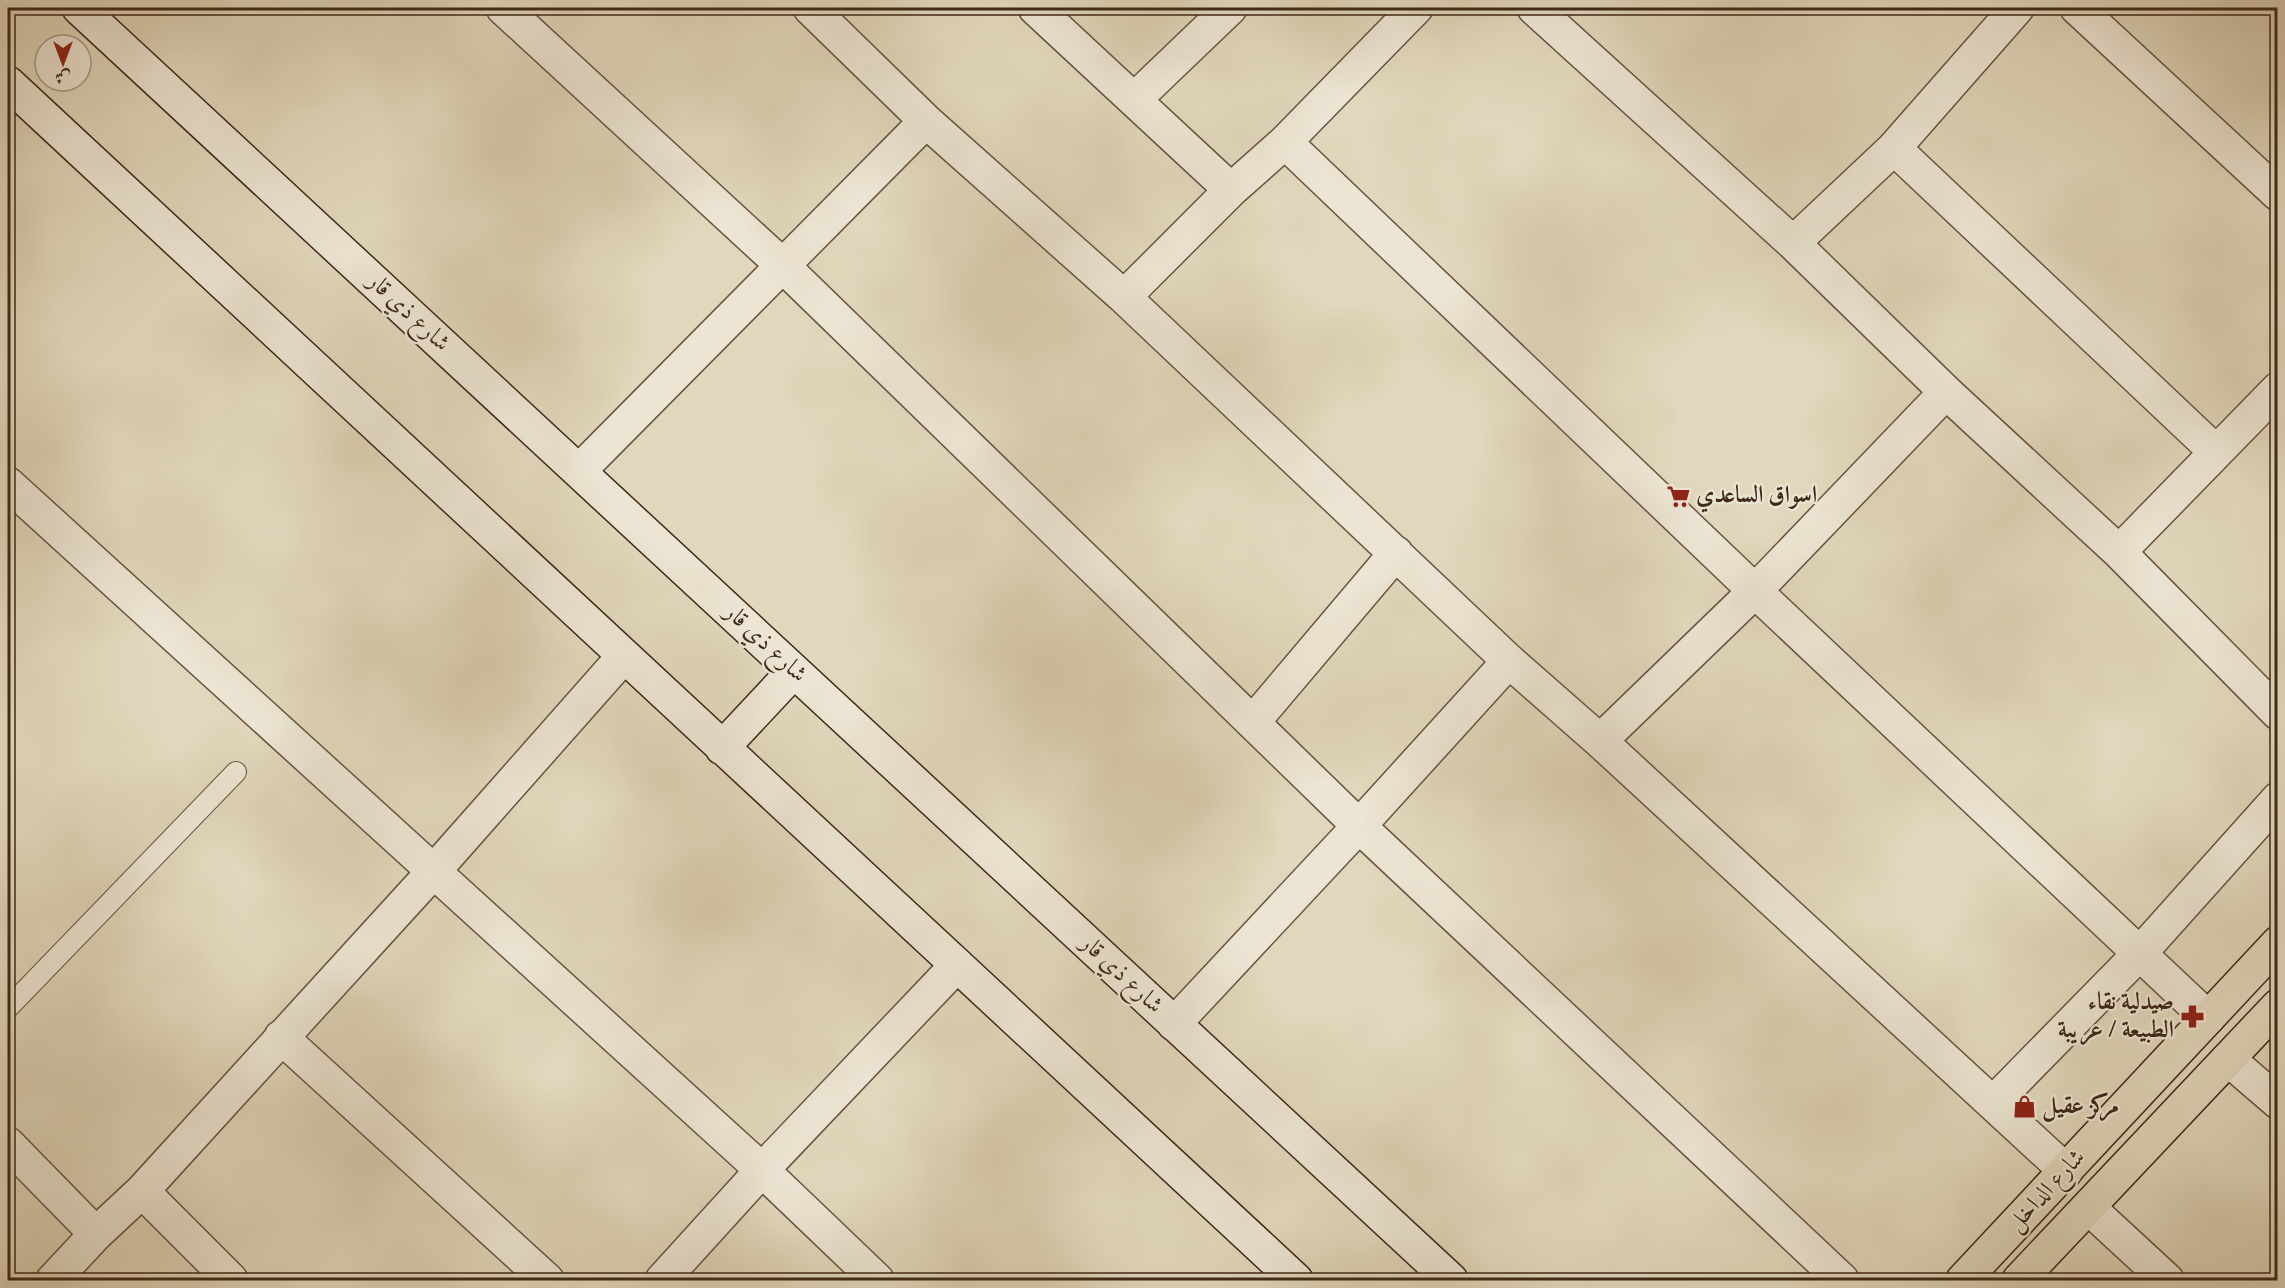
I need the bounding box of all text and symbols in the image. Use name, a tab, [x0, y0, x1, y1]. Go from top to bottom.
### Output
north arrow	[33, 33, 93, 93]
text: ش	[55, 65, 71, 87]
street label: شارع ذي قار	[357, 264, 457, 361]
place label: اسواق الساعدي	[1696, 479, 1817, 513]
supermarket icon: اسواق الساعدي	[1665, 483, 1691, 509]
street label: شارع ذي قار	[714, 595, 814, 692]
street label: شارع ذي قار	[1070, 926, 1170, 1023]
place label: صيدلية نقاء الطبيعة / عريبة	[2058, 986, 2174, 1048]
pharmacy icon: صيدلية نقاء الطبيعة / عريبة	[2179, 1004, 2205, 1030]
place label: مركز عقيل	[2042, 1090, 2119, 1124]
shop icon: مركز عقيل	[2011, 1094, 2037, 1120]
street label: شارع الداخل	[2000, 1142, 2095, 1241]

